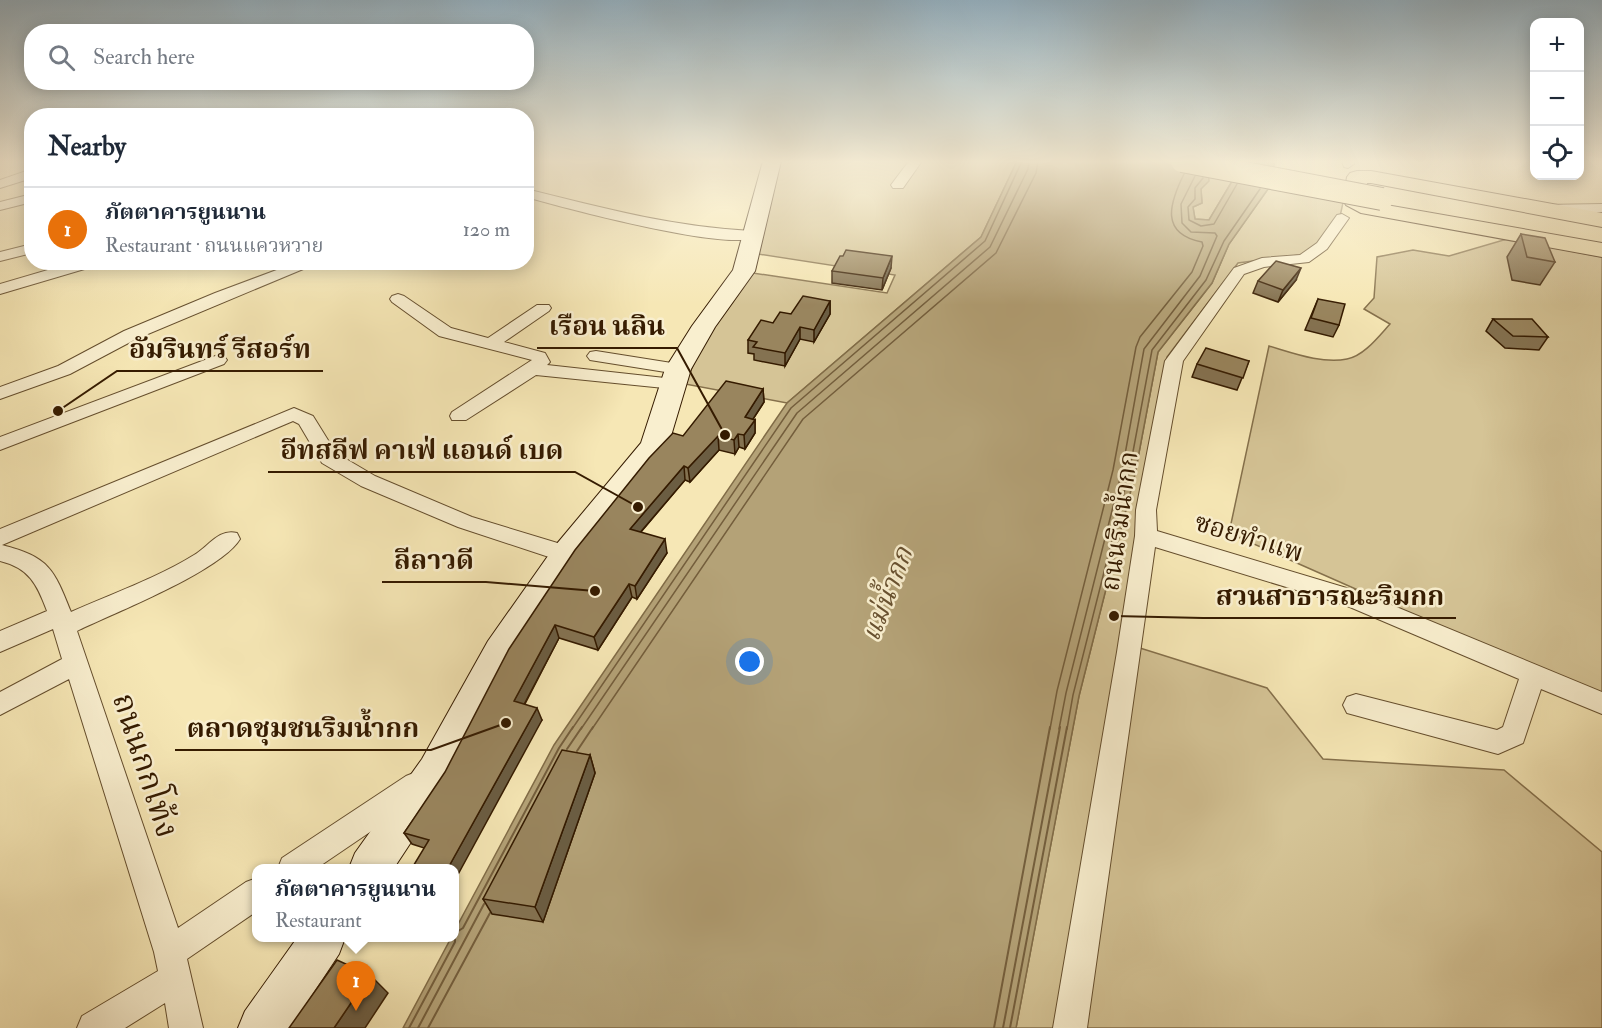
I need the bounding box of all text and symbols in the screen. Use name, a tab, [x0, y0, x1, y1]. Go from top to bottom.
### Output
map controls	[1530, 18, 1584, 180]
button: +	[1530, 18, 1584, 72]
search box	[24, 24, 534, 90]
icon: search	[45, 41, 78, 74]
text: Search here	[93, 43, 195, 71]
button: −	[1530, 72, 1584, 126]
button: locate	[1530, 126, 1584, 180]
text: Nearby	[48, 131, 126, 163]
text: ภัตตาคารยูนนาน	[105, 198, 266, 226]
text: 1	[64, 217, 71, 242]
text: 120 m	[463, 217, 510, 242]
text: Restaurant · ถนนแควหวาย	[105, 233, 323, 258]
callout: เรือน นลิน	[537, 303, 677, 348]
text: เรือน นลิน	[549, 310, 665, 343]
callout: อัมรินทร์ รีสอร์ท	[117, 326, 323, 371]
text: อัมรินทร์ รีสอร์ท	[129, 333, 311, 366]
callout: อีทสลีฟ คาเฟ่ แอนด์ เบด	[268, 427, 575, 472]
text: อีทสลีฟ คาเฟ่ แอนด์ เบด	[280, 434, 564, 467]
street label: ถนนริมน้ำกก	[1090, 449, 1146, 593]
street label: ซอยทำแพ	[1191, 506, 1307, 570]
callout: ลีลาวดี	[382, 537, 486, 582]
water label: แม่น้ำกก	[851, 540, 921, 646]
text: ลีลาวดี	[394, 544, 474, 577]
callout: สวนสาธารณะริมกก	[1203, 573, 1456, 618]
text: สวนสาธารณะริมกก	[1216, 580, 1444, 613]
your location	[735, 647, 764, 676]
street label: ถนนกกโท้ง	[103, 687, 190, 843]
callout: ตลาดชุมชนริมน้ำกก	[175, 705, 431, 750]
text: ตลาดชุมชนริมน้ำกก	[187, 708, 419, 746]
popup	[252, 864, 459, 942]
text: ภัตตาคารยูนนาน	[275, 875, 436, 903]
text: Restaurant	[275, 908, 362, 933]
pin: 1	[336, 962, 376, 1011]

